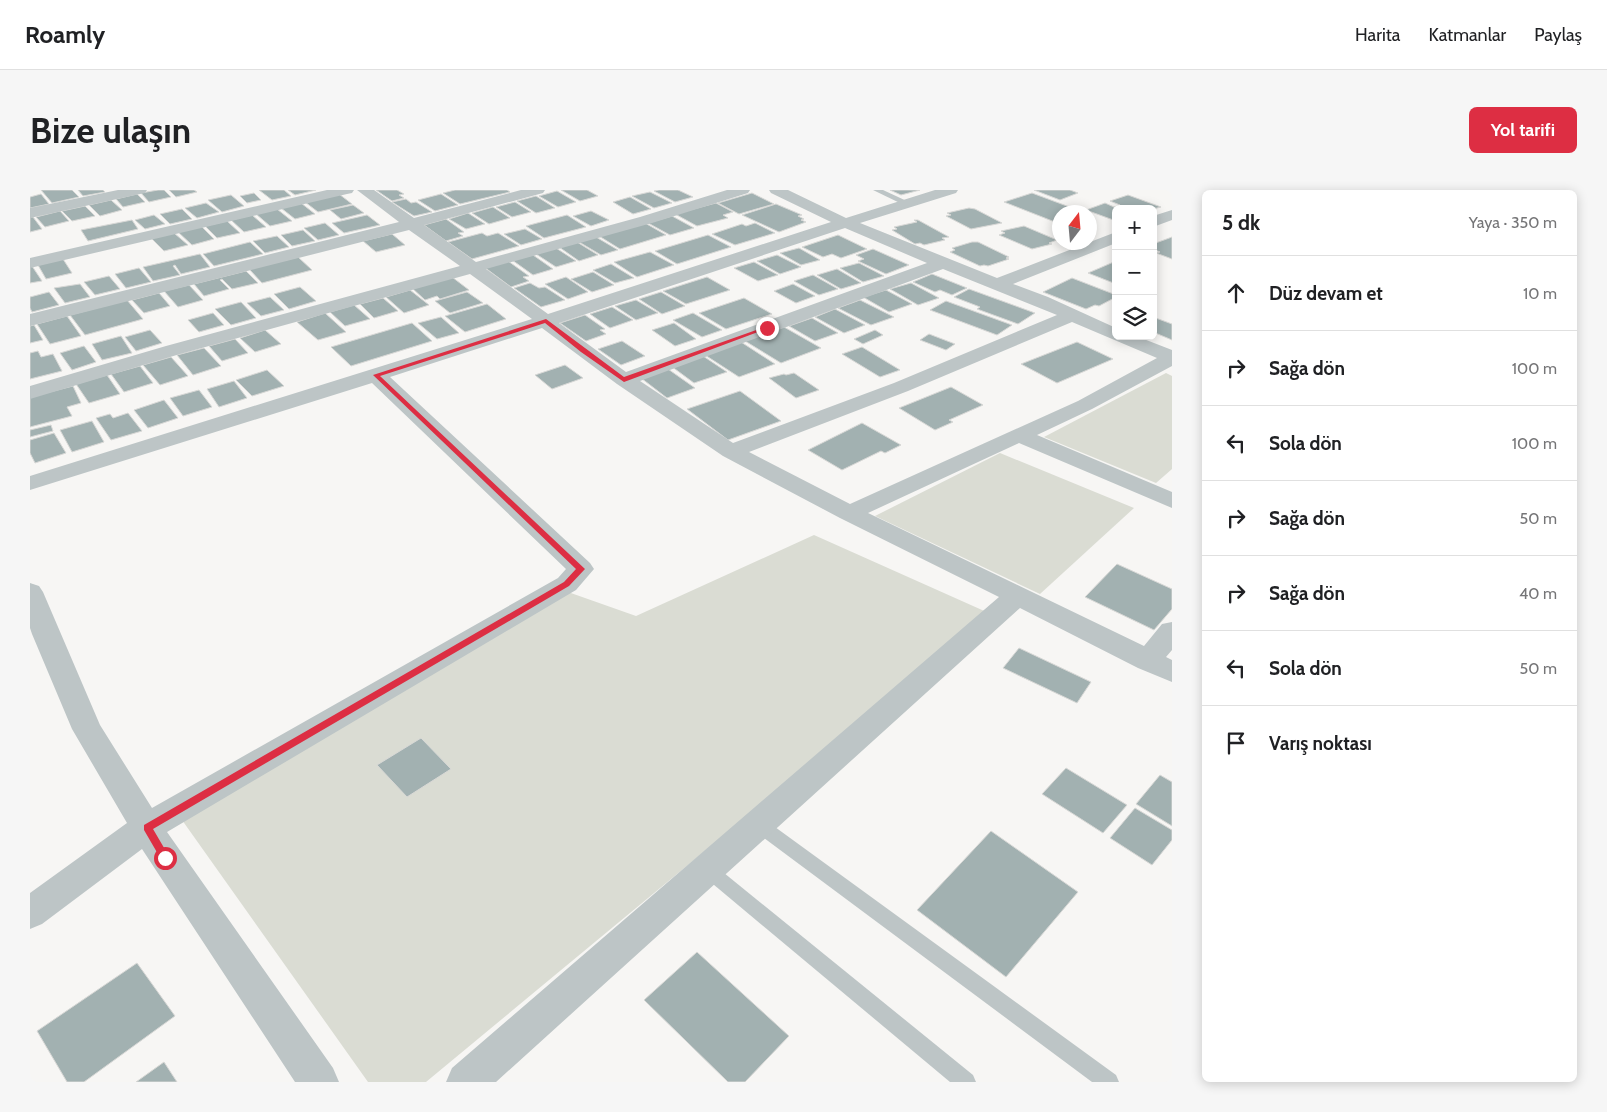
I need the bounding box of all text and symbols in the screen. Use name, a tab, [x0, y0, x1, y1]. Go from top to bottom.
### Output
text: Roamly	[25, 20, 105, 49]
text: Harita	[1355, 24, 1400, 46]
text: Katmanlar	[1428, 24, 1506, 46]
text: Paylaş	[1534, 24, 1582, 46]
button: Yol tarifi	[1469, 107, 1577, 153]
text: Bize ulaşın	[30, 109, 191, 152]
north arrow	[1052, 205, 1097, 250]
map controls	[1112, 205, 1157, 340]
button: +	[1112, 205, 1157, 250]
text: 5 dk	[1222, 210, 1260, 235]
text: Yaya · 350 m	[1469, 213, 1557, 232]
button: −	[1112, 250, 1157, 295]
icon: ahead	[1222, 279, 1250, 307]
text: Düz devam et	[1269, 282, 1383, 305]
text: 10 m	[1523, 284, 1557, 303]
button: layers	[1112, 295, 1157, 340]
route end	[756, 317, 779, 340]
icon: right	[1222, 354, 1250, 382]
text: Sağa dön	[1269, 357, 1345, 380]
text: 100 m	[1512, 359, 1557, 378]
icon: left	[1222, 429, 1250, 457]
text: Sola dön	[1269, 432, 1342, 455]
text: 100 m	[1512, 434, 1557, 453]
icon: right	[1222, 504, 1250, 532]
text: Sağa dön	[1269, 507, 1345, 530]
text: 50 m	[1520, 509, 1557, 528]
icon: right	[1222, 579, 1250, 607]
text: Sağa dön	[1269, 582, 1345, 605]
text: 40 m	[1519, 584, 1557, 603]
icon: left	[1222, 654, 1250, 682]
text: Sola dön	[1269, 657, 1342, 680]
text: 50 m	[1520, 659, 1557, 678]
icon: arrive	[1222, 729, 1250, 757]
text: Varış noktası	[1269, 732, 1372, 755]
route start	[154, 847, 177, 870]

